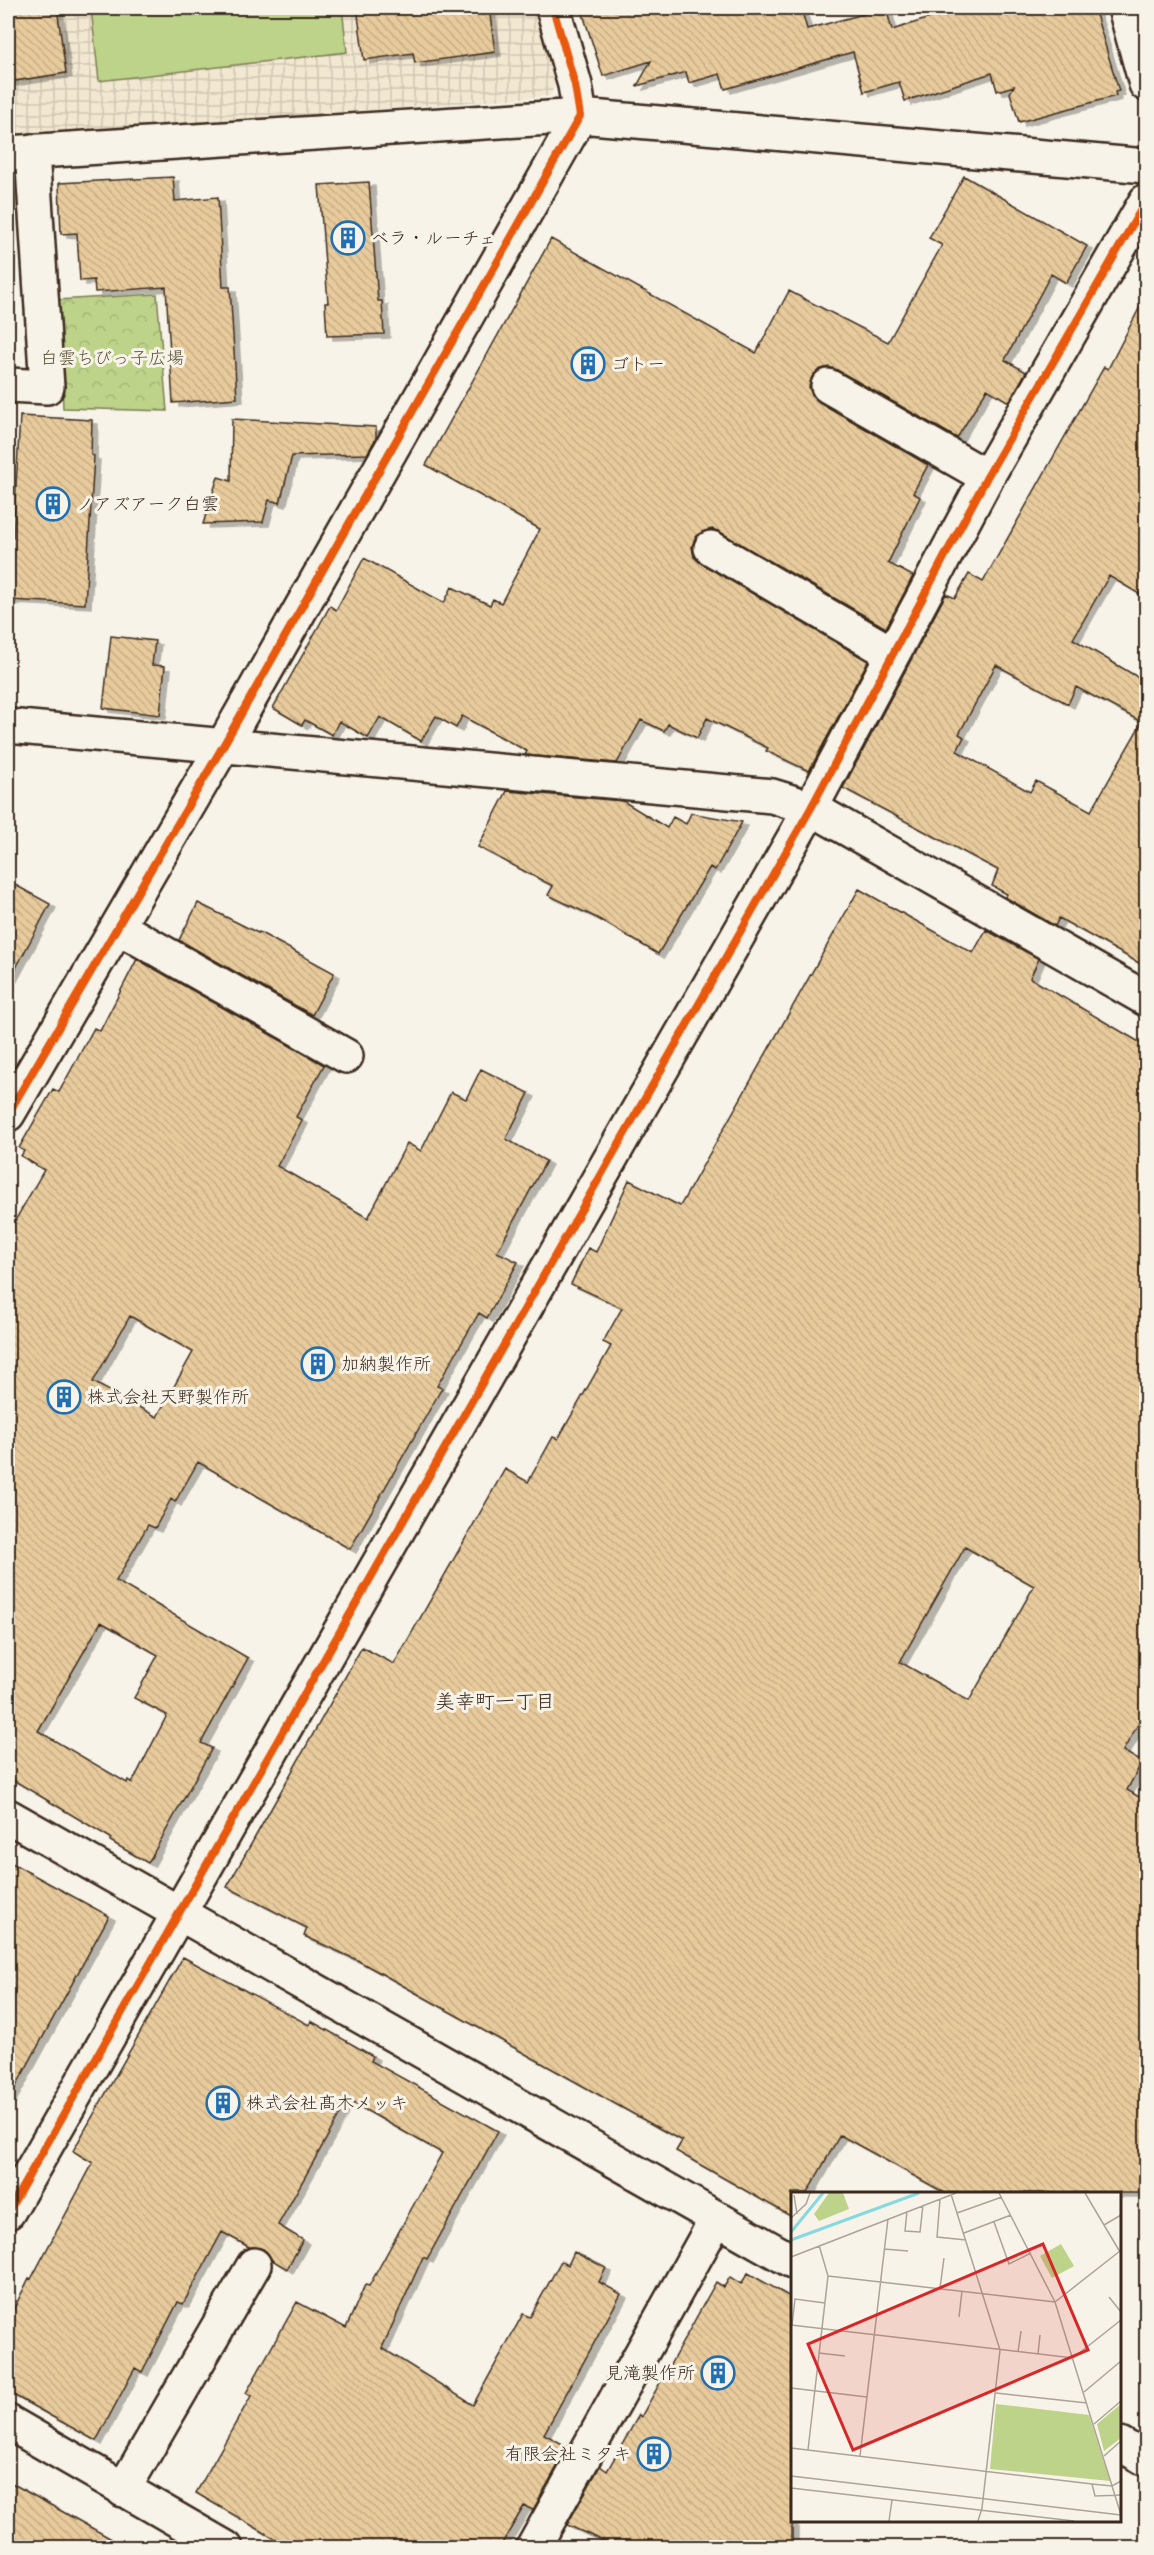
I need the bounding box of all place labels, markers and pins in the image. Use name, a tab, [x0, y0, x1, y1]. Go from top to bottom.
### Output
building icon: ベラ・ルーチェ	[330, 220, 366, 256]
place label: ベラ・ルーチェ	[371, 228, 496, 249]
building icon: ゴトー	[570, 346, 606, 382]
place label: ゴトー	[611, 354, 665, 375]
building icon: ノアズアーク白雲	[35, 486, 71, 522]
place label: ノアズアーク白雲	[76, 494, 219, 515]
building icon: 加納製作所	[300, 1346, 336, 1382]
place label: 加納製作所	[341, 1354, 431, 1375]
building icon: 株式会社天野製作所	[46, 1379, 82, 1415]
place label: 株式会社天野製作所	[87, 1387, 249, 1408]
building icon: 株式会社髙木メッキ	[205, 2085, 241, 2121]
place label: 株式会社髙木メッキ	[246, 2093, 408, 2114]
building icon: 見滝製作所	[700, 2355, 736, 2391]
place label: 見滝製作所	[605, 2363, 695, 2384]
building icon: 有限会社ミタキ	[636, 2436, 672, 2472]
place label: 有限会社ミタキ	[505, 2444, 631, 2465]

